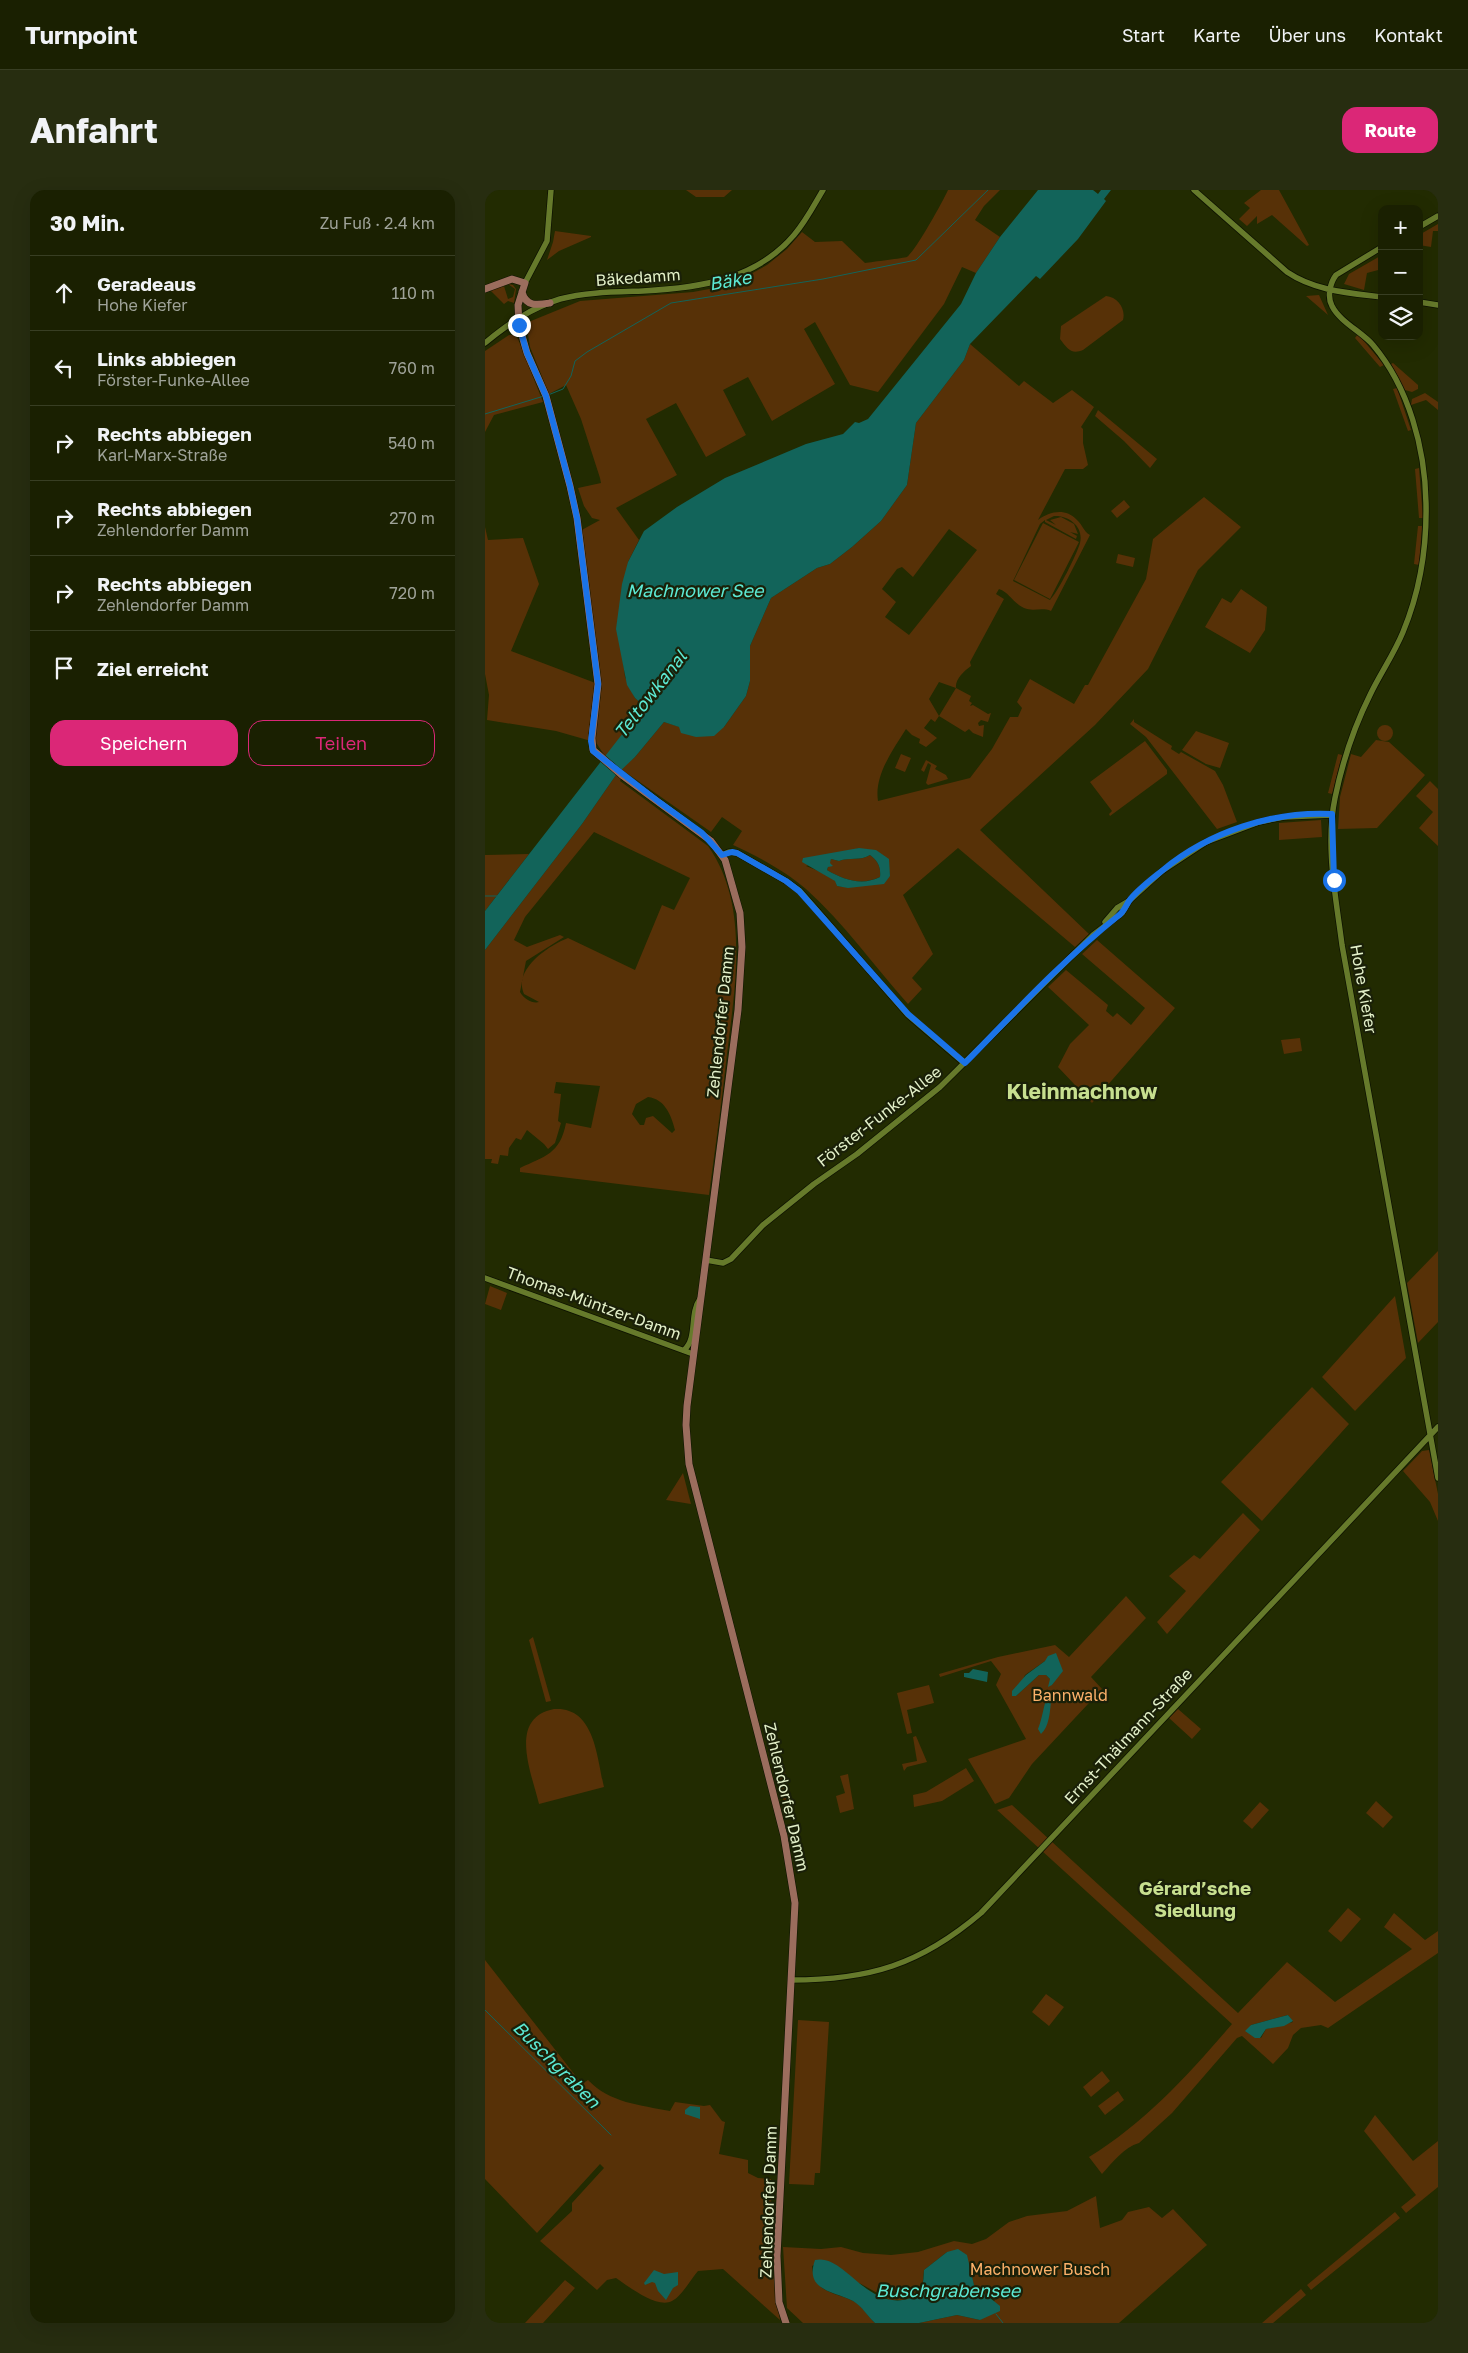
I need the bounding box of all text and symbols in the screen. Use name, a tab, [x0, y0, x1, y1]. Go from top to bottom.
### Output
text: Turnpoint	[25, 20, 138, 49]
text: Start	[1122, 24, 1165, 46]
text: Karte	[1193, 24, 1240, 46]
text: Über uns	[1268, 24, 1346, 46]
text: Kontakt	[1374, 24, 1443, 46]
button: Route	[1342, 107, 1438, 153]
text: Anfahrt	[30, 109, 158, 151]
map controls	[1378, 205, 1423, 340]
button: +	[1378, 205, 1423, 250]
text: 30 Min.	[50, 210, 126, 236]
text: Zu Fuß · 2.4 km	[320, 213, 435, 233]
button: −	[1378, 250, 1423, 295]
street label: Bäkedamm	[595, 264, 681, 290]
water label: Bäke	[707, 265, 754, 295]
text: Geradeaus	[97, 272, 196, 295]
icon: ahead	[50, 279, 78, 307]
text: 110 m	[391, 283, 435, 303]
text: Hohe Kiefer	[97, 295, 188, 315]
button: layers	[1378, 295, 1423, 340]
route end	[508, 314, 531, 337]
text: Links abbiegen	[97, 347, 236, 370]
icon: left	[50, 354, 78, 382]
text: 760 m	[389, 358, 435, 378]
text: Förster-Funke-Allee	[97, 370, 250, 390]
text: Rechts abbiegen	[97, 422, 252, 445]
icon: right	[50, 429, 78, 457]
text: 540 m	[388, 433, 435, 453]
text: Karl-Marx-Straße	[97, 445, 227, 465]
text: Rechts abbiegen	[97, 497, 252, 520]
icon: right	[50, 504, 78, 532]
text: 270 m	[389, 508, 435, 528]
text: Zehlendorfer Damm	[97, 520, 249, 540]
text: Rechts abbiegen	[97, 572, 252, 595]
icon: right	[50, 579, 78, 607]
water label: Machnower See	[627, 579, 765, 601]
text: 720 m	[389, 583, 435, 603]
text: Zehlendorfer Damm	[97, 595, 249, 615]
water label: Teltowkanal	[609, 645, 692, 742]
icon: arrive	[50, 654, 78, 682]
text: Ziel erreicht	[97, 657, 209, 680]
button: Speichern	[50, 720, 238, 766]
button: Teilen	[248, 720, 435, 766]
route start	[1323, 869, 1346, 892]
street label: Hohe Kiefer	[1346, 943, 1382, 1035]
street label: Zehlendorfer Damm	[702, 945, 738, 1099]
street label: Förster-Funke-Allee	[813, 1061, 945, 1171]
district label: Kleinmachnow	[1007, 1078, 1158, 1104]
street label: Thomas-Müntzer-Damm	[504, 1262, 684, 1344]
street label: Ernst-Thälmann-Straße	[1060, 1664, 1196, 1808]
park label: Bannwald	[1032, 1685, 1108, 1705]
street label: Zehlendorfer Damm	[760, 1721, 814, 1873]
district label: Gérard’sche Siedlung	[1139, 1876, 1251, 1921]
water label: Buschgraben	[509, 2016, 606, 2113]
street label: Zehlendorfer Damm	[755, 2126, 781, 2278]
park label: Machnower Busch	[970, 2259, 1110, 2279]
water label: Buschgrabensee	[876, 2279, 1022, 2301]

